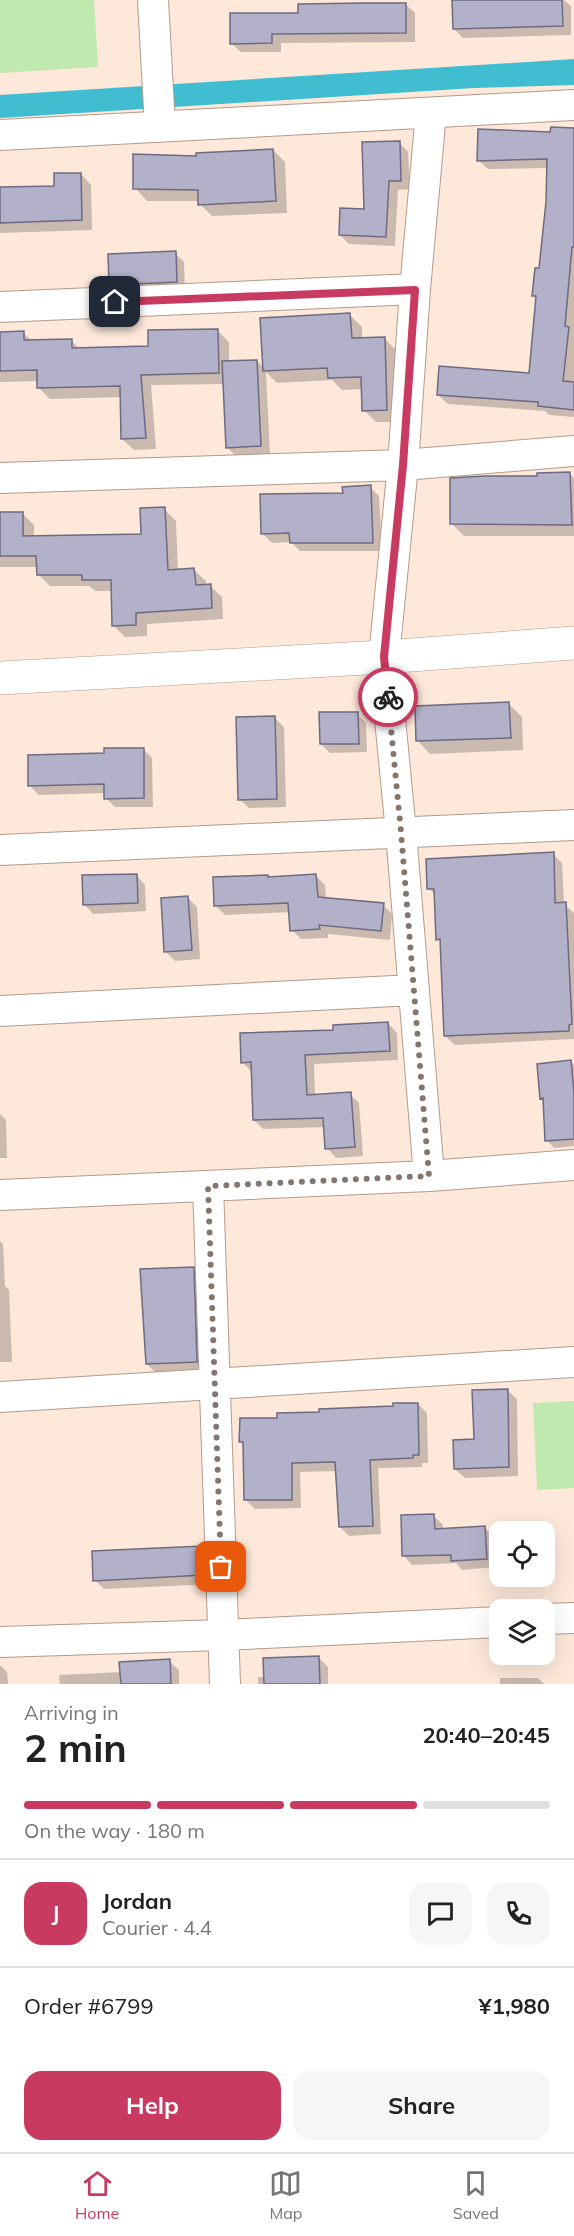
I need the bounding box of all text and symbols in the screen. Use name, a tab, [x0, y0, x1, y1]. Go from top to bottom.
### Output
pin	[89, 276, 140, 327]
icon: home	[98, 285, 131, 318]
courier	[358, 667, 418, 727]
icon: bike	[372, 681, 405, 714]
map controls	[489, 1521, 555, 1665]
button: locate	[489, 1521, 555, 1587]
pin	[195, 1541, 246, 1592]
icon: bag	[204, 1550, 237, 1583]
button: layers	[489, 1599, 555, 1665]
text: Arriving in	[24, 1700, 119, 1725]
text: 20:40–20:45	[422, 1721, 550, 1749]
text: 2 min	[24, 1723, 127, 1772]
text: On the way · 180 m	[24, 1818, 205, 1843]
button: chat	[409, 1882, 472, 1945]
button: phone	[487, 1882, 550, 1945]
text: Jordan	[102, 1887, 172, 1915]
text: J	[52, 1899, 59, 1927]
text: Courier · 4.4	[102, 1915, 212, 1940]
text: Order #6799	[24, 1992, 154, 2020]
text: ¥1,980	[479, 1992, 550, 2020]
button: Help	[24, 2071, 281, 2140]
button: Share	[293, 2071, 550, 2140]
tab: Home	[75, 2167, 119, 2223]
tab: Map	[269, 2167, 302, 2223]
tab: Saved	[453, 2167, 499, 2223]

